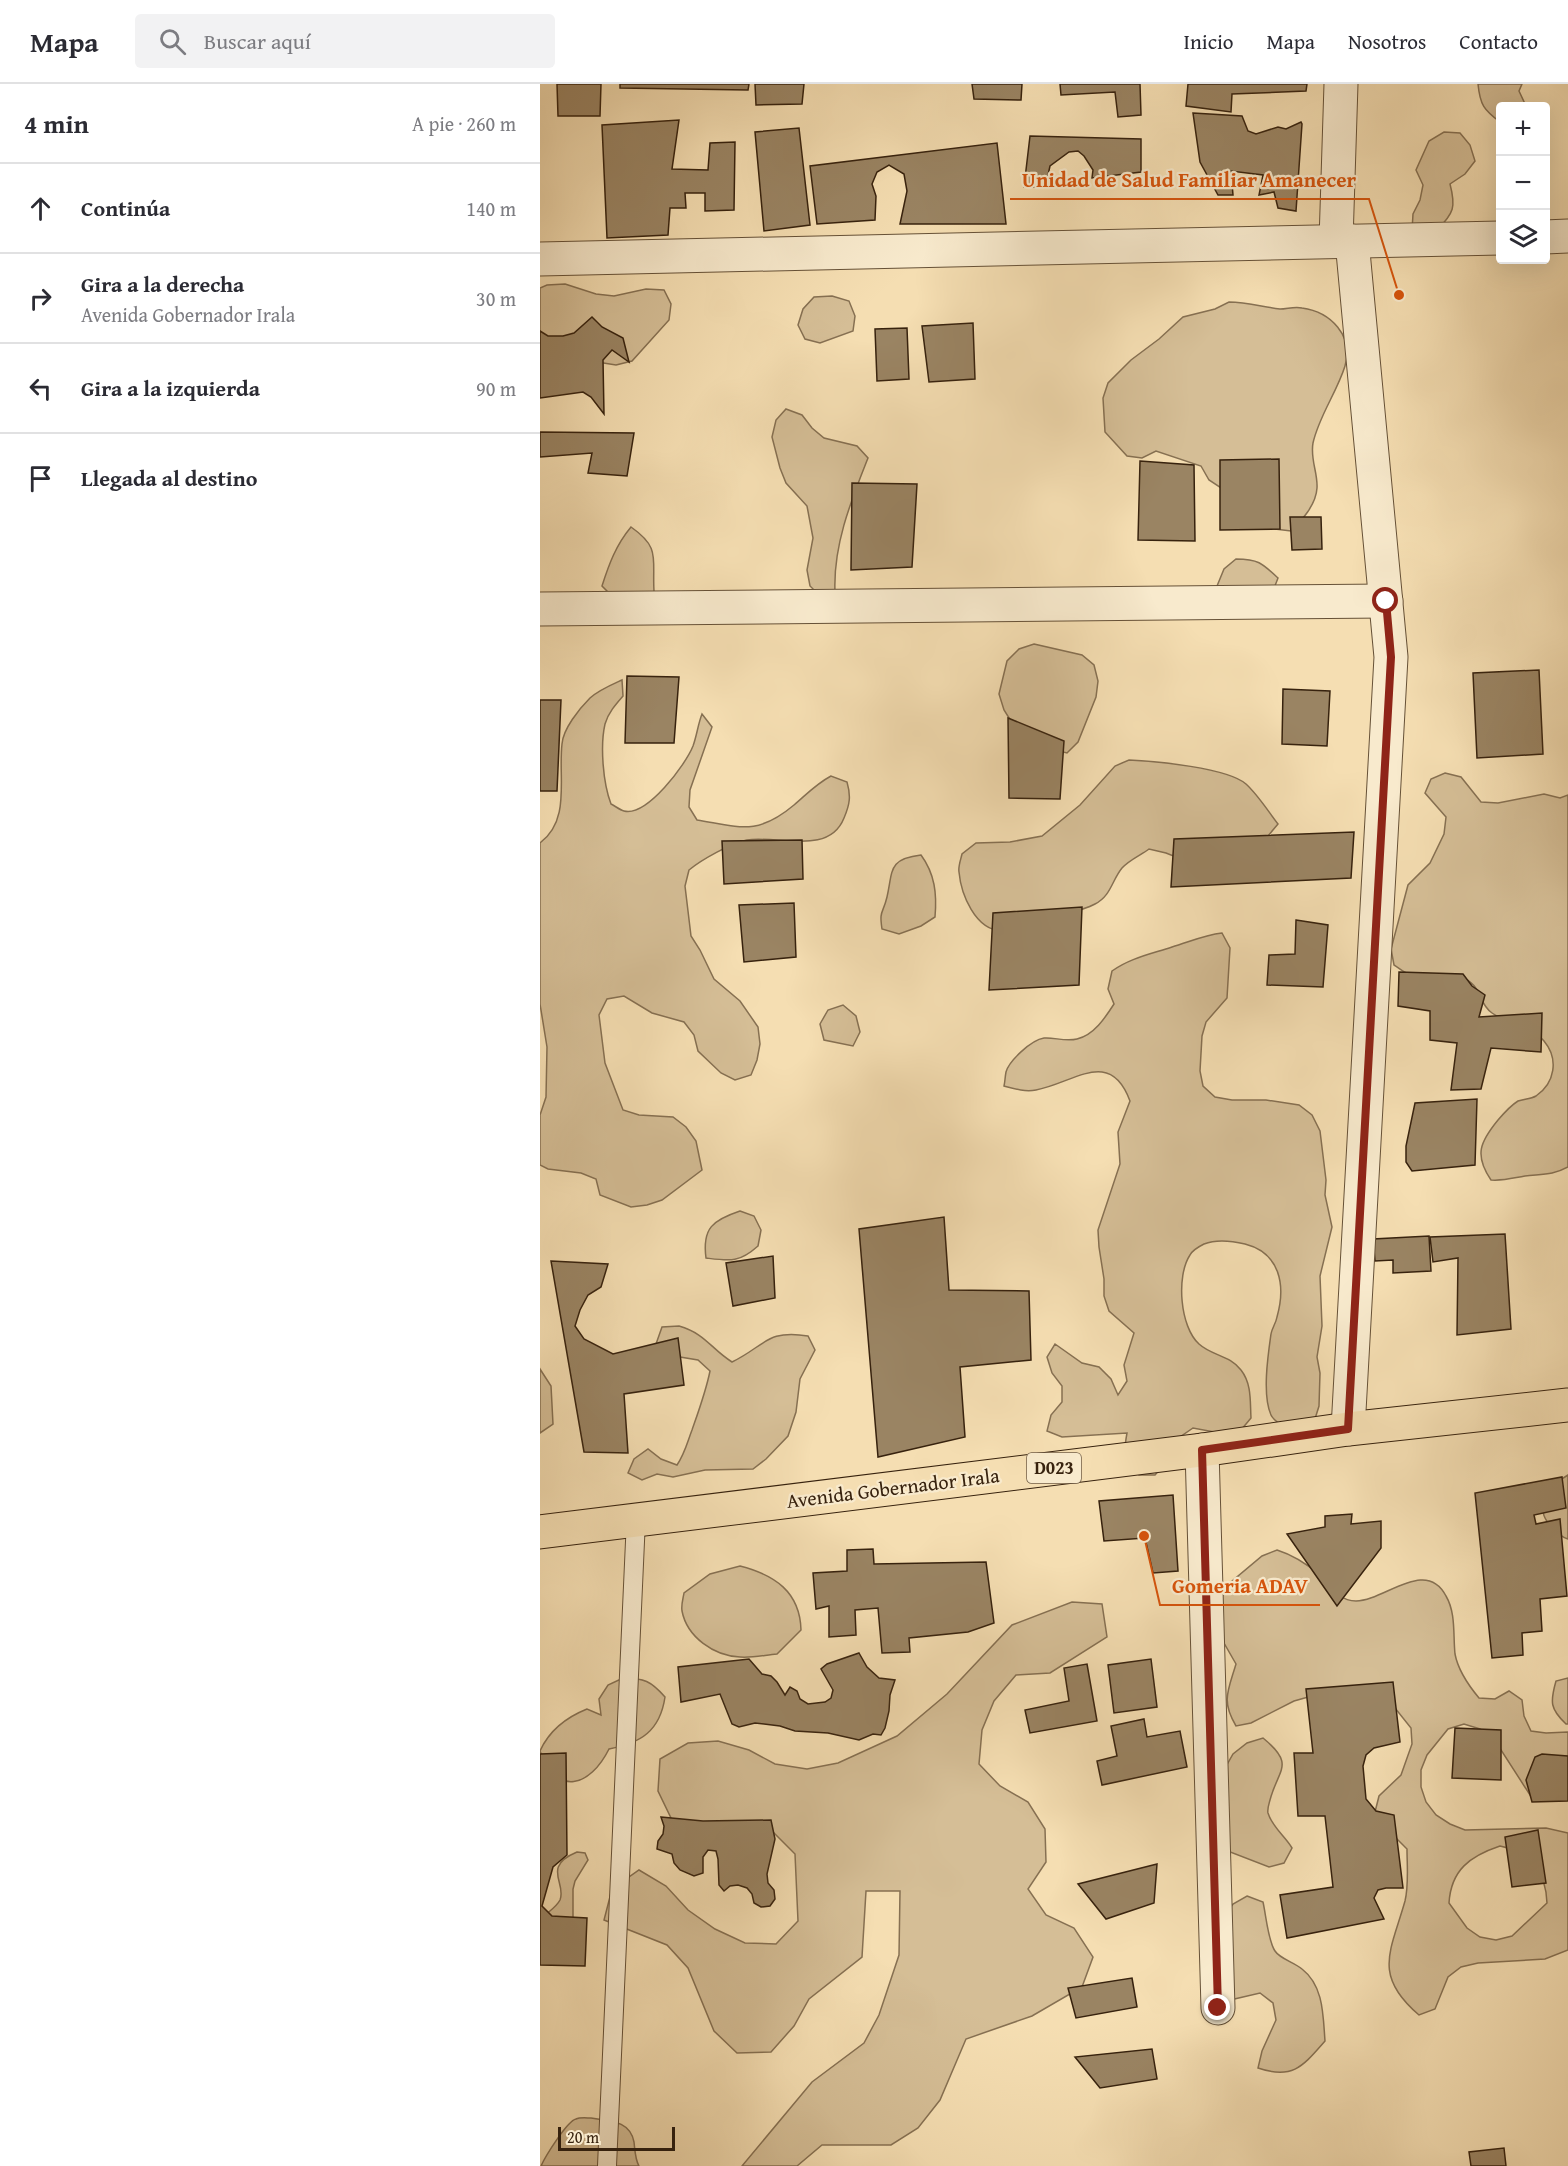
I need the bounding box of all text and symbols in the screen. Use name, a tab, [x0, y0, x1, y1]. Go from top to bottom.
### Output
search box	[135, 14, 555, 68]
text: Mapa	[30, 21, 99, 62]
icon: search	[156, 25, 189, 58]
text: Buscar aquí	[204, 25, 311, 57]
text: Inicio	[1184, 26, 1234, 57]
text: Mapa	[1267, 26, 1315, 57]
text: Nosotros	[1348, 26, 1426, 57]
text: Contacto	[1459, 26, 1538, 57]
map controls	[1496, 102, 1550, 264]
button: +	[1496, 102, 1550, 156]
text: 4 min	[24, 104, 89, 143]
text: A pie · 260 m	[412, 109, 516, 138]
button: −	[1496, 156, 1550, 210]
callout: Unidad de Salud Familiar Amanecer	[1010, 160, 1369, 199]
text: Unidad de Salud Familiar Amanecer	[1022, 164, 1357, 195]
icon: ahead	[24, 192, 57, 225]
text: Continúa	[81, 192, 170, 224]
text: 140 m	[466, 194, 516, 223]
button: layers	[1496, 210, 1550, 264]
text: Gira a la derecha	[81, 268, 244, 300]
icon: right	[24, 282, 57, 315]
text: 30 m	[476, 284, 516, 313]
text: Avenida Gobernador Irala	[81, 300, 295, 329]
icon: left	[24, 372, 57, 405]
text: Gira a la izquierda	[81, 372, 260, 404]
text: 90 m	[476, 374, 516, 403]
icon: arrive	[24, 462, 57, 495]
text: Llegada al destino	[81, 462, 257, 494]
route start	[1372, 587, 1398, 613]
road number: D023	[1027, 1453, 1081, 1483]
street label: Avenida Gobernador Irala	[785, 1460, 1002, 1515]
callout: Gomeria ADAV	[1160, 1566, 1320, 1605]
text: Gomeria ADAV	[1172, 1570, 1308, 1601]
route end	[1204, 1994, 1230, 2020]
scale bar	[558, 2124, 675, 2152]
text: 20 m	[567, 2125, 599, 2149]

